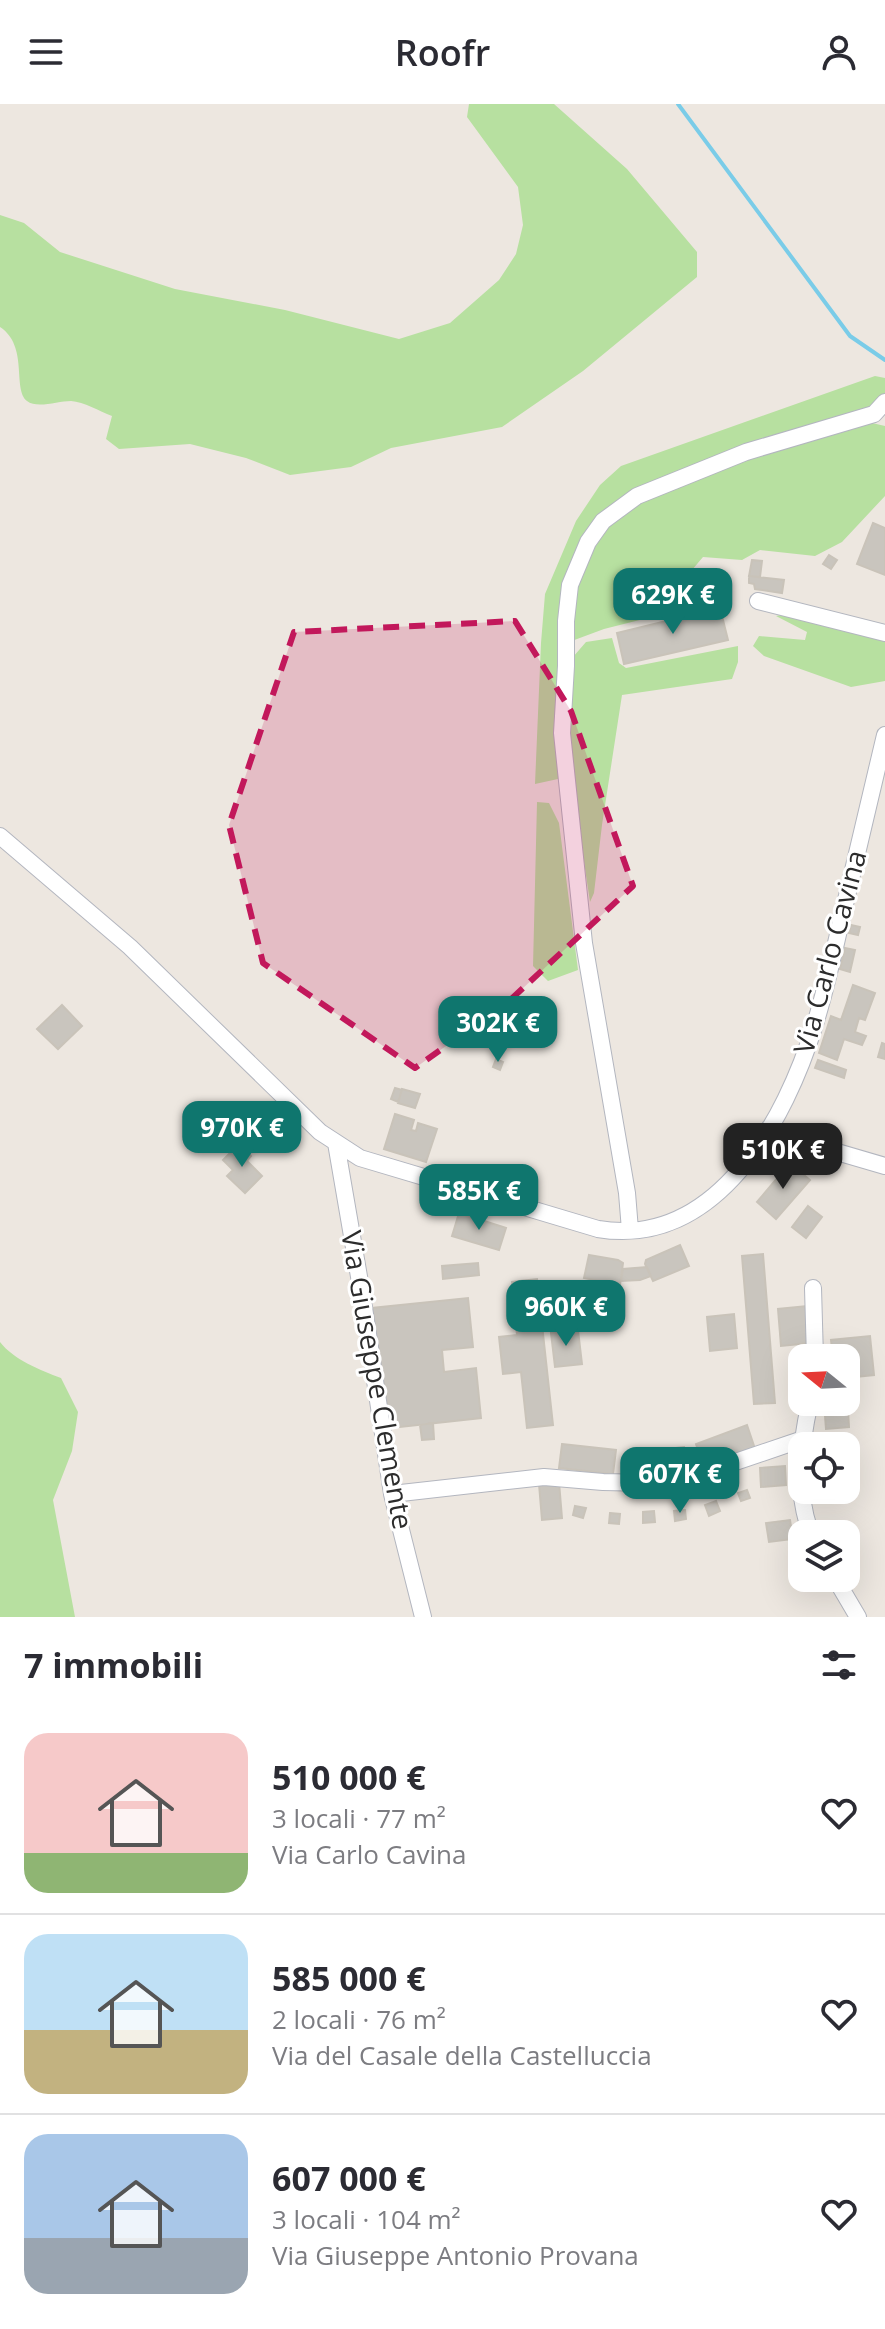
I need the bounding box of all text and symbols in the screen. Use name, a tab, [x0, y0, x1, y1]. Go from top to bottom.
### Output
text: Roofr	[395, 28, 490, 77]
icon: menu	[24, 30, 68, 74]
icon: person	[817, 30, 861, 74]
pin: 629K €	[608, 568, 738, 636]
text: 629K €	[631, 576, 715, 612]
street label: Via Carlo Cavina	[784, 846, 874, 1058]
pin: 302K €	[433, 996, 563, 1064]
text: 302K €	[456, 1004, 540, 1040]
pin: 970K €	[177, 1101, 307, 1169]
text: 970K €	[200, 1109, 284, 1145]
pin: 510K €	[718, 1123, 848, 1191]
text: 510K €	[741, 1131, 825, 1167]
pin: 585K €	[414, 1164, 544, 1232]
text: 585K €	[437, 1172, 521, 1208]
street label: Via Giuseppe Clemente	[333, 1228, 423, 1532]
pin: 960K €	[501, 1280, 631, 1348]
text: 960K €	[524, 1288, 608, 1324]
north arrow	[788, 1344, 860, 1416]
map controls	[788, 1344, 860, 1592]
button: locate	[788, 1432, 860, 1504]
pin: 607K €	[615, 1447, 745, 1515]
text: 607K €	[638, 1455, 722, 1491]
button: layers	[788, 1520, 860, 1592]
text: 7 immobili	[24, 1642, 203, 1688]
icon: filters	[817, 1643, 861, 1687]
text: 510 000 €	[272, 1754, 426, 1800]
icon: home	[88, 1765, 184, 1861]
icon: heart	[817, 1791, 861, 1835]
text: 3 locali · 77 m²	[272, 1800, 446, 1836]
text: Via Carlo Cavina	[272, 1836, 466, 1872]
text: 585 000 €	[272, 1955, 426, 2001]
icon: home	[88, 1966, 184, 2062]
icon: heart	[817, 1992, 861, 2036]
text: 2 locali · 76 m²	[272, 2001, 446, 2037]
text: Via del Casale della Castelluccia	[272, 2037, 652, 2073]
text: 607 000 €	[272, 2155, 426, 2201]
icon: home	[88, 2166, 184, 2262]
icon: heart	[817, 2192, 861, 2236]
text: 3 locali · 104 m²	[272, 2201, 461, 2237]
text: Via Giuseppe Antonio Provana	[272, 2237, 639, 2273]

